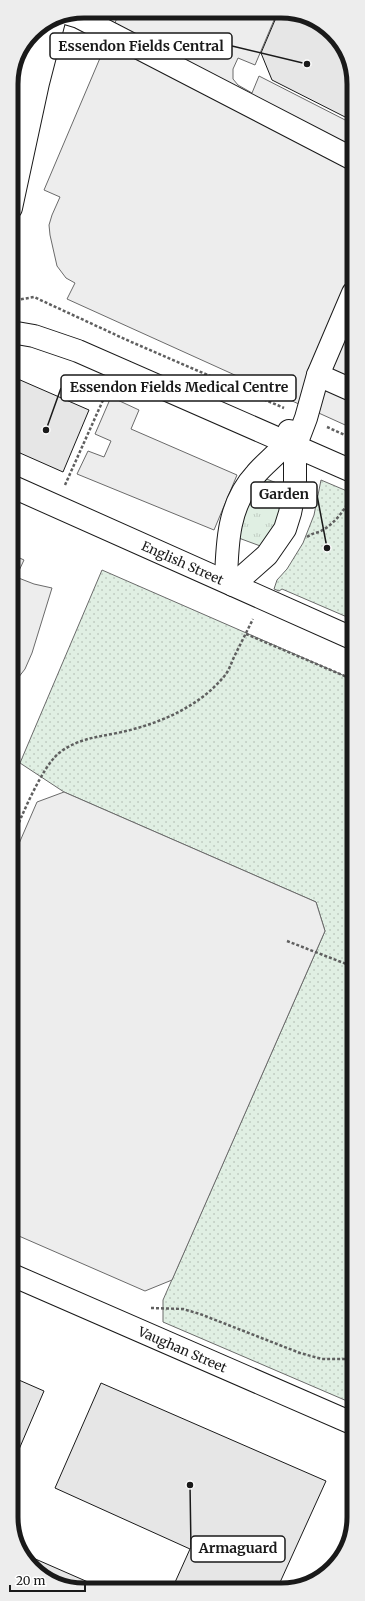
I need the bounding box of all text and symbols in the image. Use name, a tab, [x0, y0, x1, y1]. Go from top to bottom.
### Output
callout: Essendon Fields Central	[50, 33, 232, 59]
text: Essendon Fields Central	[58, 37, 224, 55]
callout: Essendon Fields Medical Centre	[61, 375, 296, 401]
text: Essendon Fields Medical Centre	[70, 378, 289, 396]
callout: Garden	[251, 482, 317, 508]
text: Garden	[259, 485, 309, 503]
street label: English Street	[139, 537, 226, 589]
street label: Vaughan Street	[134, 1323, 229, 1377]
callout: Armaguard	[191, 1536, 285, 1562]
text: Armaguard	[198, 1539, 278, 1557]
scale bar	[10, 1567, 85, 1593]
text: 20 m	[16, 1573, 45, 1588]

